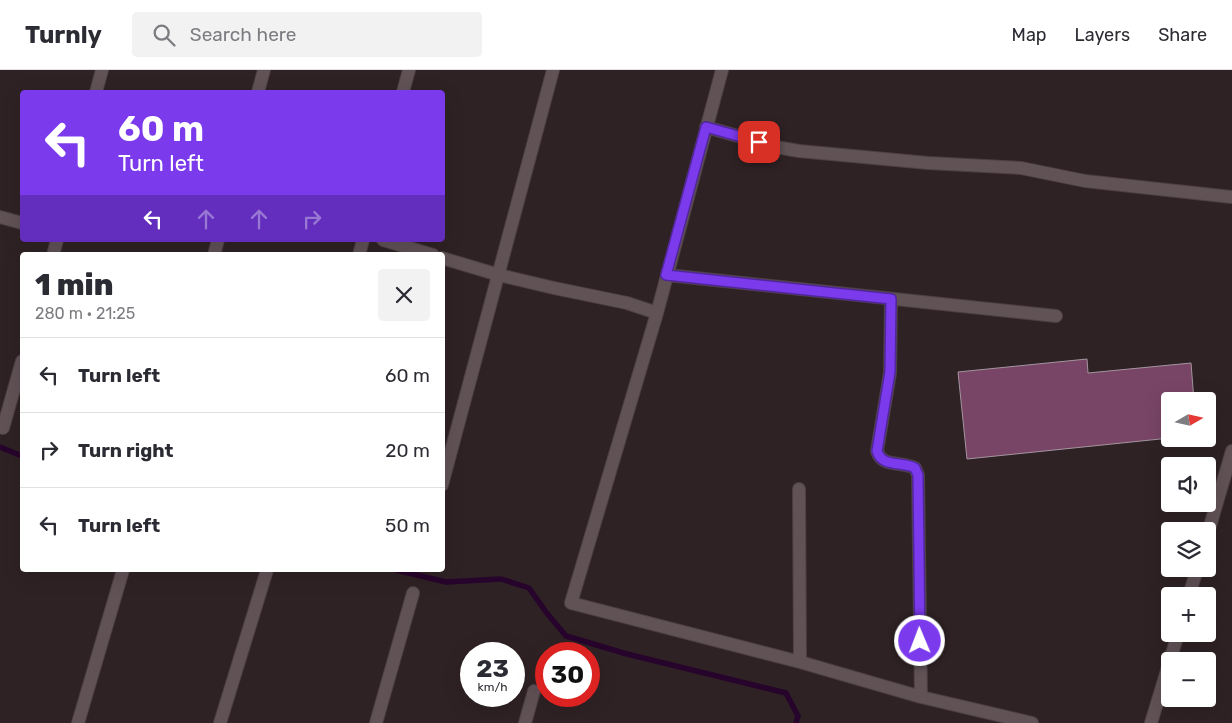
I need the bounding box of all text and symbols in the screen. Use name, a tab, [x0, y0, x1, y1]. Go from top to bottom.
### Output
search box	[132, 12, 482, 57]
text: Turnly	[25, 21, 102, 49]
icon: search	[150, 21, 178, 49]
text: Search here	[190, 23, 296, 46]
text: Map	[1012, 24, 1047, 46]
text: Layers	[1075, 24, 1130, 46]
text: Share	[1158, 24, 1207, 46]
text: 60 m	[118, 108, 204, 150]
icon: left	[35, 110, 100, 175]
pin	[738, 121, 780, 163]
icon: arrive	[745, 128, 773, 156]
text: Turn left	[118, 150, 204, 177]
icon: left	[139, 205, 167, 233]
icon: ahead	[192, 205, 220, 233]
icon: ahead	[245, 205, 273, 233]
icon: right	[298, 205, 326, 233]
text: 1 min	[35, 267, 113, 303]
button: close	[378, 269, 430, 321]
text: 280 m · 21:25	[35, 304, 135, 323]
icon: left	[35, 361, 63, 389]
text: Turn left	[78, 364, 160, 387]
text: 60 m	[385, 364, 430, 387]
north arrow	[1161, 392, 1216, 448]
map controls	[1161, 392, 1216, 707]
icon: right	[35, 436, 63, 464]
text: Turn right	[78, 439, 173, 462]
text: 20 m	[385, 439, 430, 462]
button: sound	[1161, 457, 1216, 512]
icon: left	[35, 511, 63, 539]
text: Turn left	[78, 514, 160, 537]
text: 50 m	[385, 514, 430, 537]
button: layers	[1161, 522, 1216, 577]
button: +	[1161, 587, 1216, 642]
position arrow	[893, 614, 945, 666]
speed limit sign: 30	[535, 642, 600, 707]
button: −	[1161, 652, 1216, 707]
text: 23	[476, 654, 509, 683]
text: km/h	[478, 680, 507, 694]

